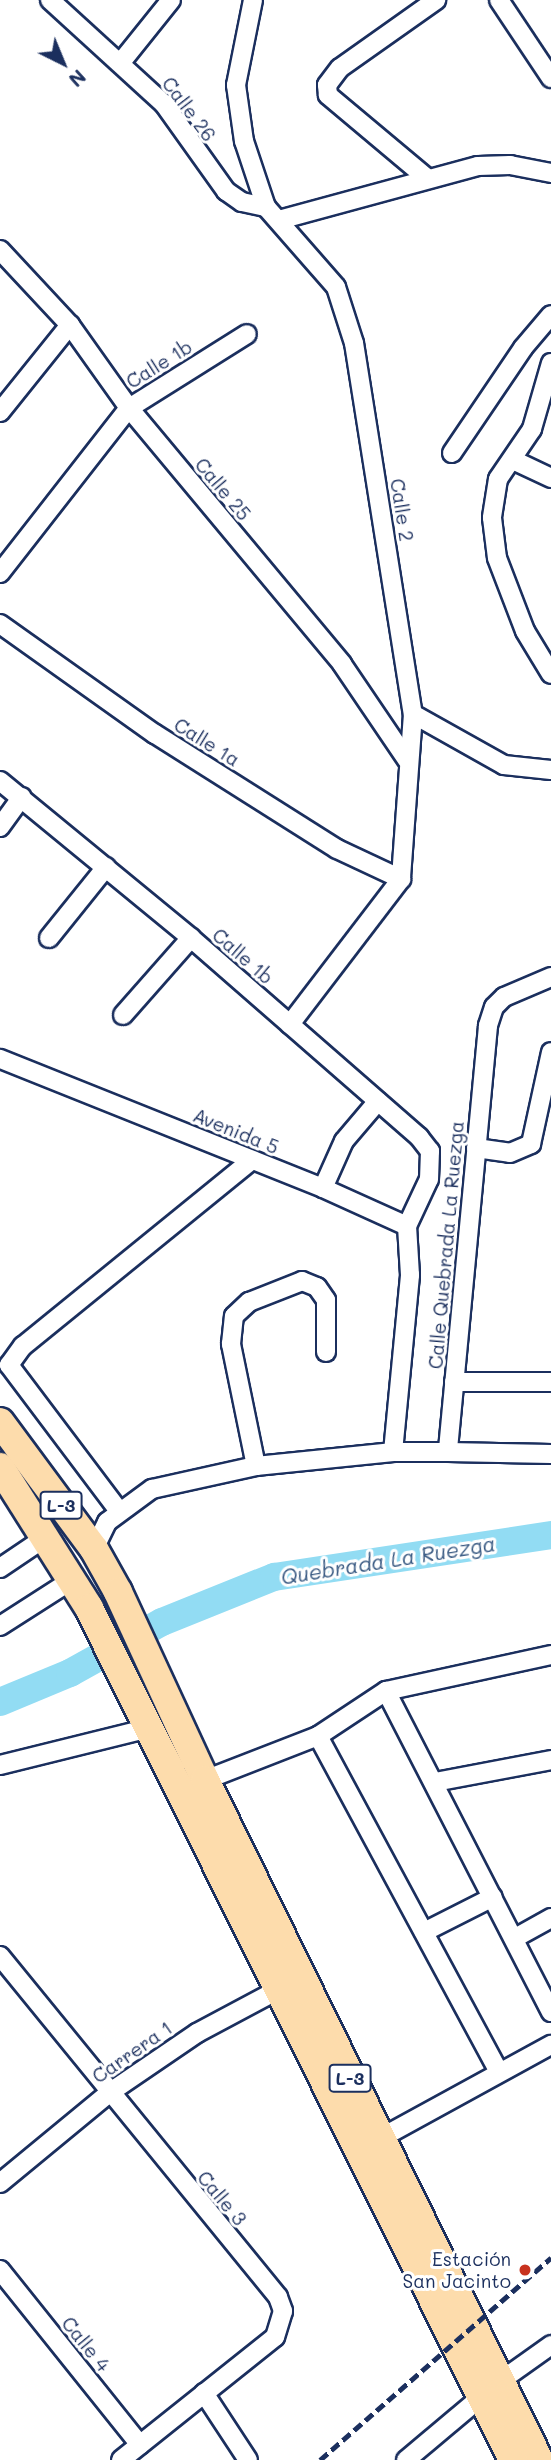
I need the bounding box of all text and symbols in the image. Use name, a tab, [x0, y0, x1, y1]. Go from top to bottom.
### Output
north arrow	[28, 28, 98, 98]
text: N	[64, 65, 91, 93]
street label: Calle 26	[157, 72, 221, 146]
street label: Calle 1b	[122, 335, 196, 393]
street label: Calle 25	[190, 453, 256, 525]
street label: Calle 2	[386, 477, 418, 543]
street label: Calle 1a	[170, 713, 244, 771]
street label: Calle 1b	[208, 923, 278, 989]
street label: Avenida 5	[190, 1103, 282, 1159]
street label: Calle Quebrada La Ruezga	[424, 1120, 468, 1370]
road number: L-3	[38, 1490, 84, 1520]
water label: Quebrada La Ruezga	[279, 1531, 497, 1589]
street label: Carrera 1	[88, 2016, 176, 2088]
road number: L-3	[327, 2064, 373, 2092]
street label: Calle 3	[193, 2166, 251, 2230]
place label: Estación San Jacinto	[402, 2248, 511, 2292]
marker: Estación San Jacinto	[517, 2262, 533, 2278]
street label: Calle 4	[57, 2312, 115, 2376]

